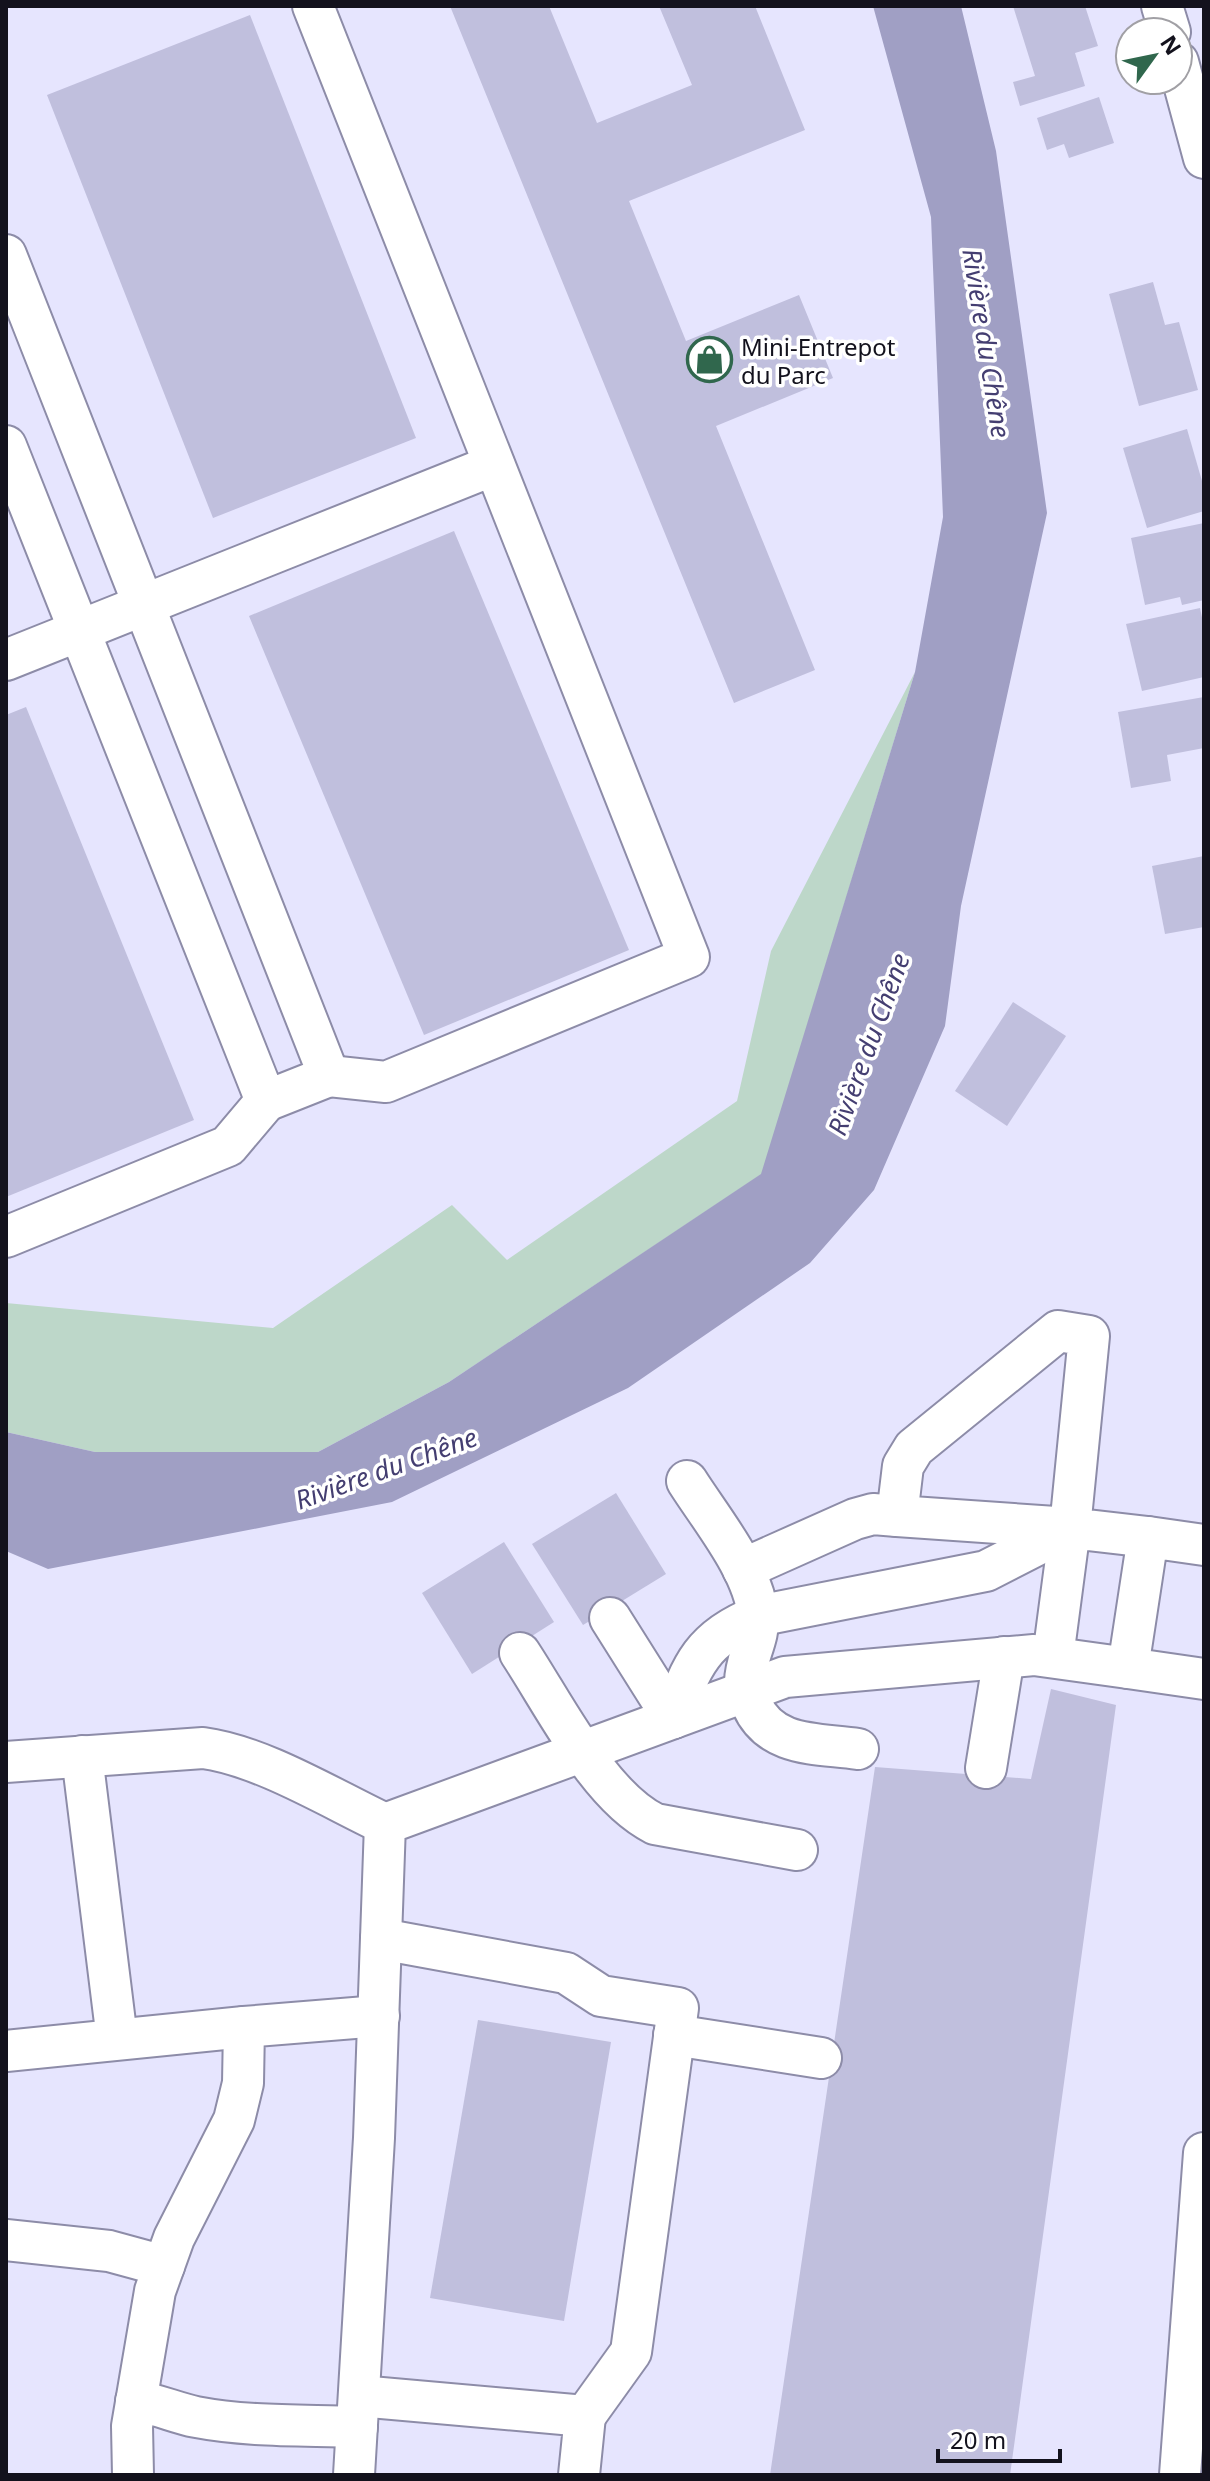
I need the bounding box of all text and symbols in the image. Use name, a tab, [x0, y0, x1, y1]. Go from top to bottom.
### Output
north arrow	[1114, 16, 1194, 96]
text: N	[1154, 29, 1189, 60]
water label: Rivière du Chêne	[954, 246, 1020, 440]
place label: Mini-Entrepot du Parc	[741, 330, 896, 391]
shop icon: Mini-Entrepot du Parc	[686, 336, 734, 384]
water label: Rivière du Chêne	[818, 948, 918, 1140]
water label: Rivière du Chêne	[290, 1418, 482, 1518]
scale bar	[938, 2413, 1060, 2463]
text: 20 m	[950, 2423, 1006, 2456]

